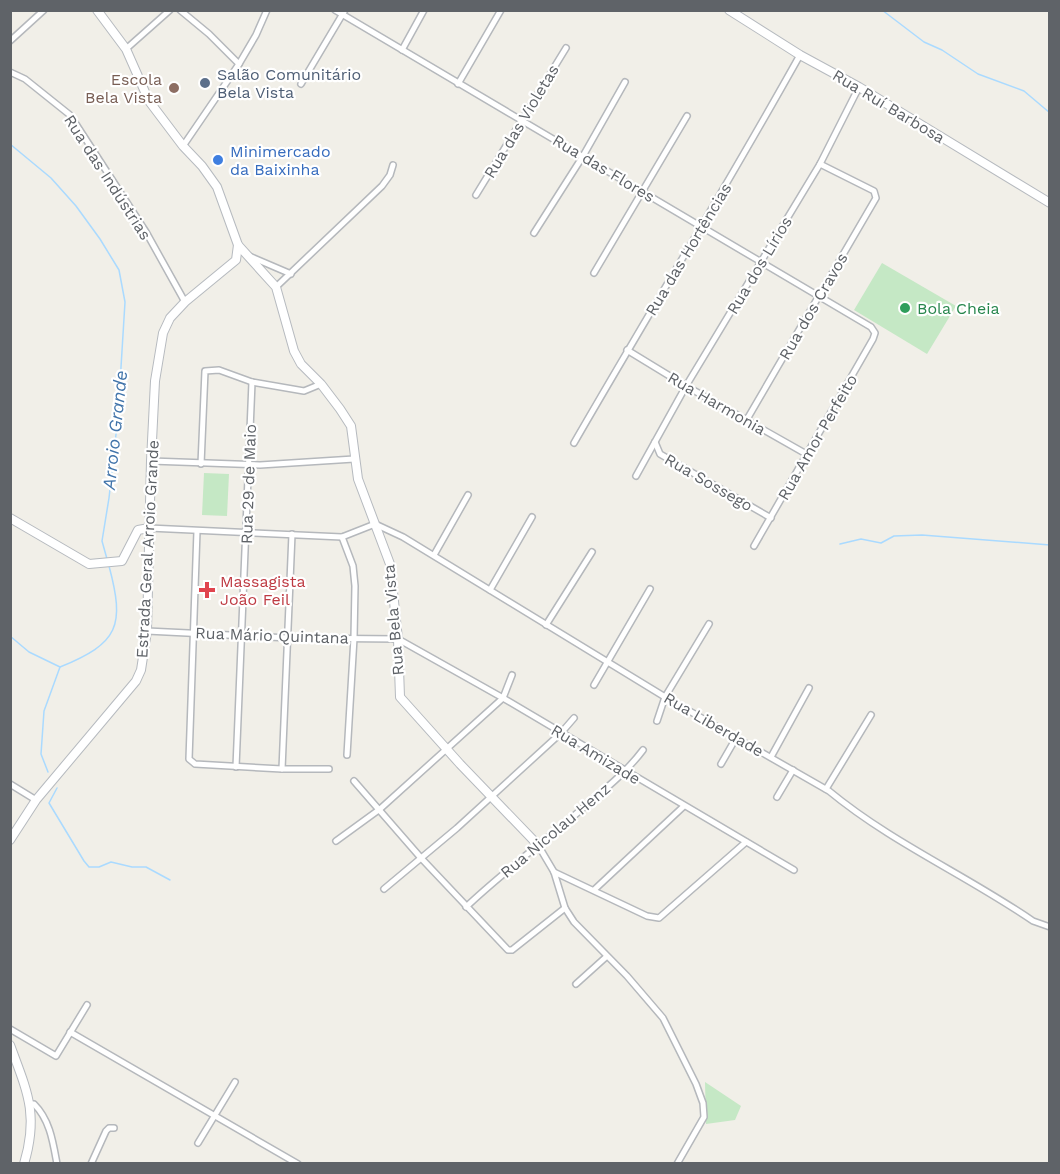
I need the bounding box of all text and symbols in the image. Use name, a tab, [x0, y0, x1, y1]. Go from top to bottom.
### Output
street label: Rua das Violetas	[480, 61, 563, 182]
place label: Salão Comunitário Bela Vista	[217, 65, 361, 102]
street label: Rua Ruí Barbosa	[829, 65, 948, 147]
place label: Escola Bela Vista	[85, 70, 162, 107]
marker: Salão Comunitário Bela Vista	[198, 76, 212, 90]
marker: Escola Bela Vista	[167, 81, 181, 95]
street label: Rua das Indústrias	[60, 111, 155, 243]
street label: Rua das Flores	[549, 131, 658, 206]
place label: Minimercado da Baixinha	[230, 142, 330, 179]
marker: Minimercado da Baixinha	[211, 153, 225, 167]
street label: Rua das Hortências	[641, 180, 736, 319]
street label: Rua dos Lírios	[723, 213, 796, 318]
street label: Rua dos Cravos	[775, 249, 852, 363]
place label: Bola Cheia	[917, 299, 1000, 318]
marker: Bola Cheia	[898, 301, 912, 315]
street label: Rua Harmonia	[664, 368, 769, 439]
water label: Arroio Grande	[98, 369, 131, 492]
street label: Rua Amor Perfeito	[774, 371, 861, 504]
street label: Rua 29 de Maio	[237, 424, 260, 544]
street label: Estrada Geral Arroio Grande	[132, 439, 163, 659]
street label: Rua Sossego	[661, 450, 756, 515]
street label: Rua Bela Vista	[379, 564, 408, 676]
place label: Massagista João Feil	[220, 572, 306, 609]
marker: Massagista João Feil	[198, 581, 216, 599]
street label: Rua Mário Quintana	[195, 623, 349, 648]
street label: Rua Liberdade	[660, 688, 767, 761]
street label: Rua Amizade	[548, 720, 644, 789]
street label: Rua Nicolau Henz	[497, 779, 614, 882]

